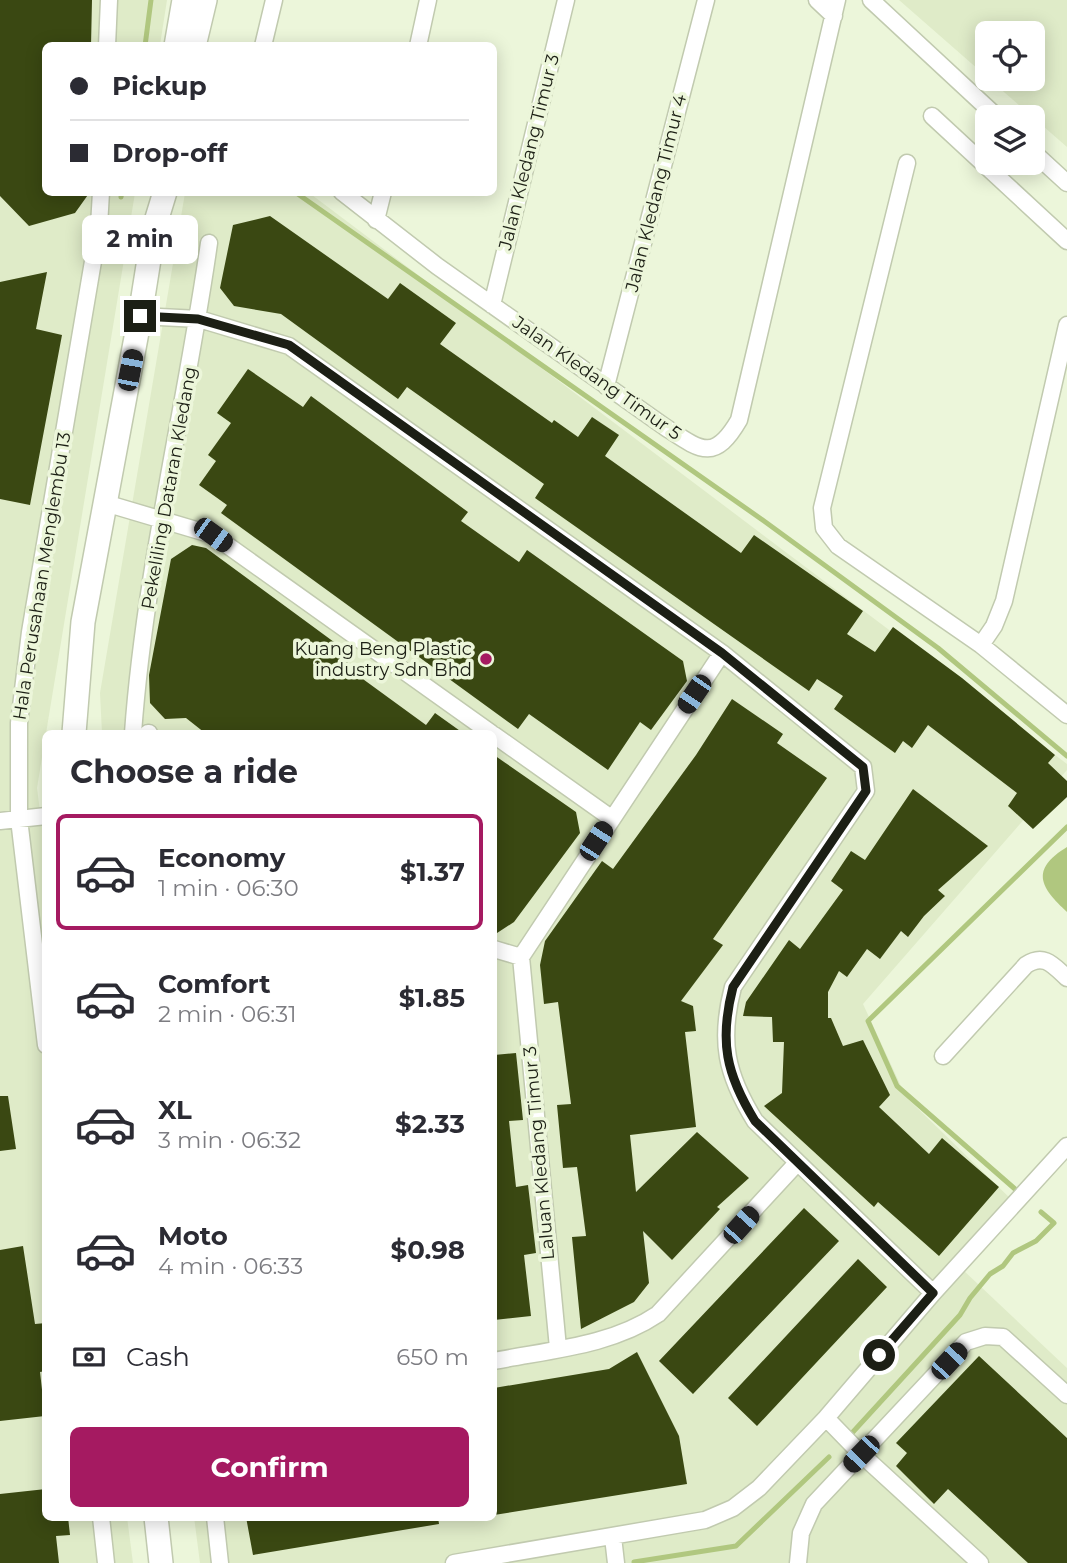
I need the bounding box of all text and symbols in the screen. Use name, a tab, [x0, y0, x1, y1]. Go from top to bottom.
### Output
map controls	[975, 21, 1045, 175]
button: locate	[975, 21, 1045, 91]
street label: Jalan Kledang Timur 3	[494, 52, 564, 253]
text: Pickup	[112, 70, 207, 102]
street label: Jalan Kledang Timur 4	[621, 92, 691, 295]
button: layers	[975, 105, 1045, 175]
text: Drop-off	[112, 137, 227, 169]
callout: 2 min	[82, 215, 198, 264]
text: 2 min	[106, 225, 174, 253]
route end	[124, 300, 156, 332]
street label: Jalan Kledang Timur 5	[508, 311, 686, 445]
car	[116, 347, 145, 393]
street label: Pekeliling Dataran Kledang	[137, 365, 201, 611]
street label: Hala Perusahaan Menglembu 13	[8, 431, 76, 721]
car	[190, 514, 237, 556]
place label: Kuang Beng Plastic industry Sdn Bhd	[295, 638, 472, 681]
marker: Kuang Beng Plastic industry Sdn Bhd	[478, 651, 494, 667]
car	[674, 671, 715, 717]
text: Choose a ride	[70, 752, 298, 791]
car	[576, 818, 617, 864]
icon: car	[74, 841, 137, 904]
text: Economy	[158, 842, 285, 874]
text: $1.37	[400, 856, 465, 888]
text: 1 min · 06:30	[158, 874, 299, 902]
icon: car	[74, 967, 137, 1030]
text: Comfort	[158, 968, 270, 1000]
text: $1.85	[399, 982, 465, 1014]
text: 2 min · 06:31	[158, 1000, 296, 1028]
street label: Laluan Kledang Timur 3	[519, 1045, 559, 1261]
icon: car	[74, 1093, 137, 1156]
text: XL	[158, 1094, 192, 1126]
text: $2.33	[395, 1108, 465, 1140]
text: 3 min · 06:32	[158, 1126, 301, 1154]
car	[720, 1202, 763, 1248]
icon: car	[74, 1219, 137, 1282]
text: Moto	[158, 1220, 228, 1252]
text: $0.98	[391, 1234, 465, 1266]
text: 4 min · 06:33	[158, 1252, 303, 1280]
icon: cash	[70, 1338, 108, 1376]
car	[927, 1338, 972, 1384]
route start	[863, 1339, 895, 1371]
text: Cash	[126, 1341, 190, 1373]
text: 650 m	[396, 1343, 469, 1371]
button: Confirm	[70, 1427, 469, 1507]
car	[839, 1432, 884, 1476]

